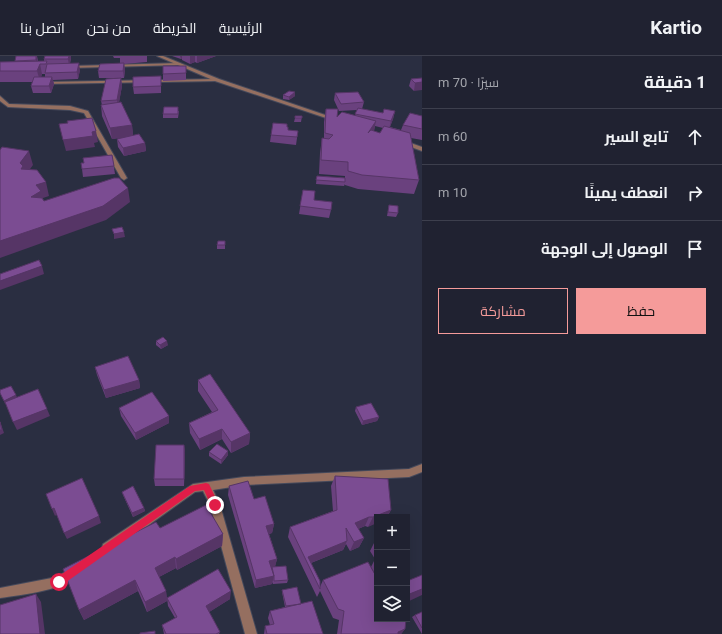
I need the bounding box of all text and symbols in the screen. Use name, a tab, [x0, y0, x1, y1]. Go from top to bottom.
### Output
text: Kartio	[650, 16, 702, 39]
text: اتصل بنا	[20, 20, 65, 36]
text: من نحن	[87, 20, 131, 36]
text: الخريطة	[153, 20, 197, 36]
text: الرئيسية	[219, 20, 263, 36]
text: 1 دقيقة	[644, 72, 706, 92]
text: سيرًا · 70 m	[438, 75, 499, 90]
icon: ahead	[684, 126, 706, 148]
text: تابع السير	[605, 128, 668, 146]
text: 60 m	[438, 129, 467, 144]
icon: right	[684, 182, 706, 204]
text: انعطف يمينًا	[584, 184, 668, 202]
text: 10 m	[438, 185, 467, 200]
icon: arrive	[684, 238, 706, 260]
text: الوصول إلى الوجهة	[541, 240, 668, 258]
button: مشاركة	[438, 288, 568, 334]
button: حفظ	[576, 288, 706, 334]
route end	[206, 496, 224, 514]
map controls	[374, 514, 410, 622]
button: +	[374, 514, 410, 550]
button: −	[374, 550, 410, 586]
route start	[50, 573, 68, 591]
button: layers	[374, 586, 410, 622]

